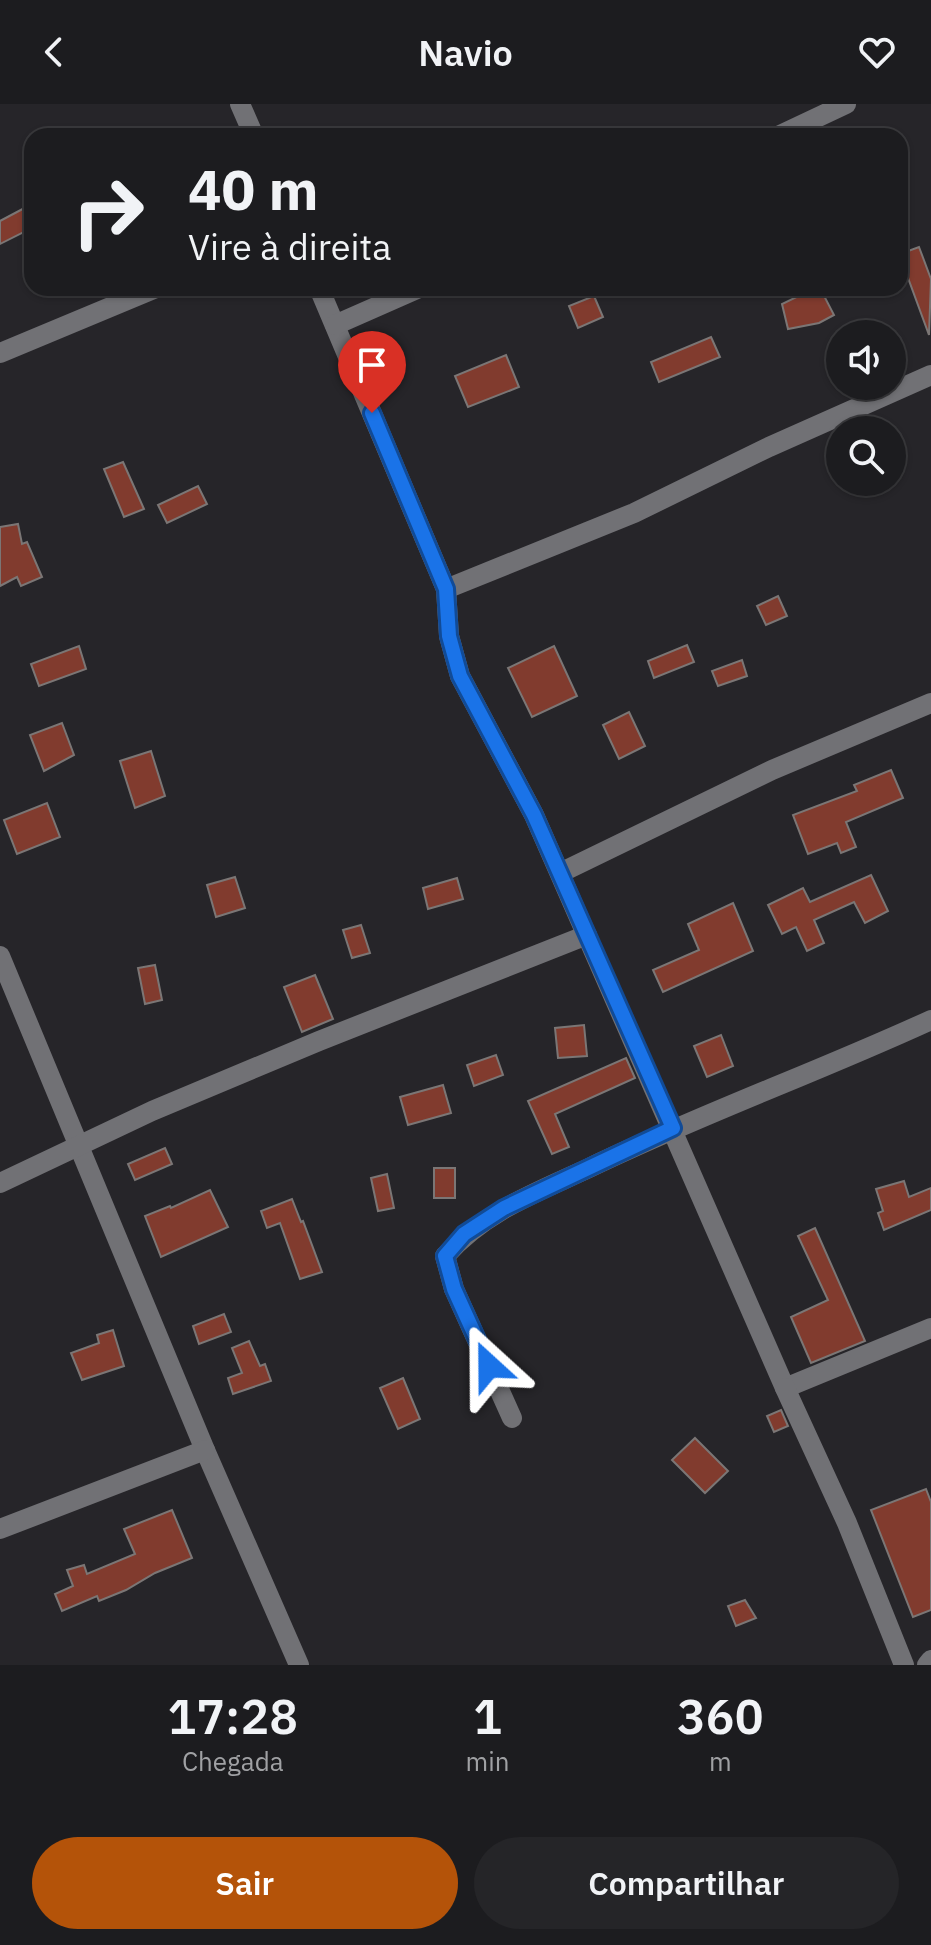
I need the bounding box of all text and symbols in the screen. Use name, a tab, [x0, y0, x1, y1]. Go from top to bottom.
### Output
text: Navio	[418, 29, 513, 76]
icon: back	[32, 30, 76, 74]
icon: heart	[855, 30, 899, 74]
text: 40 m	[188, 153, 318, 225]
icon: right	[56, 160, 160, 264]
text: Vire à direita	[188, 223, 391, 270]
map controls	[826, 320, 906, 496]
button: sound	[826, 320, 906, 400]
pin	[338, 331, 406, 413]
icon: arrive	[350, 343, 394, 387]
button: search	[826, 416, 906, 496]
position arrow	[447, 1324, 531, 1408]
text: 17:28	[168, 1685, 298, 1747]
text: 1	[473, 1685, 502, 1747]
text: 360	[677, 1685, 763, 1747]
text: Chegada	[182, 1744, 284, 1778]
text: min	[466, 1744, 510, 1778]
text: m	[709, 1744, 732, 1778]
button: Sair	[32, 1837, 458, 1929]
button: Compartilhar	[474, 1837, 899, 1929]

